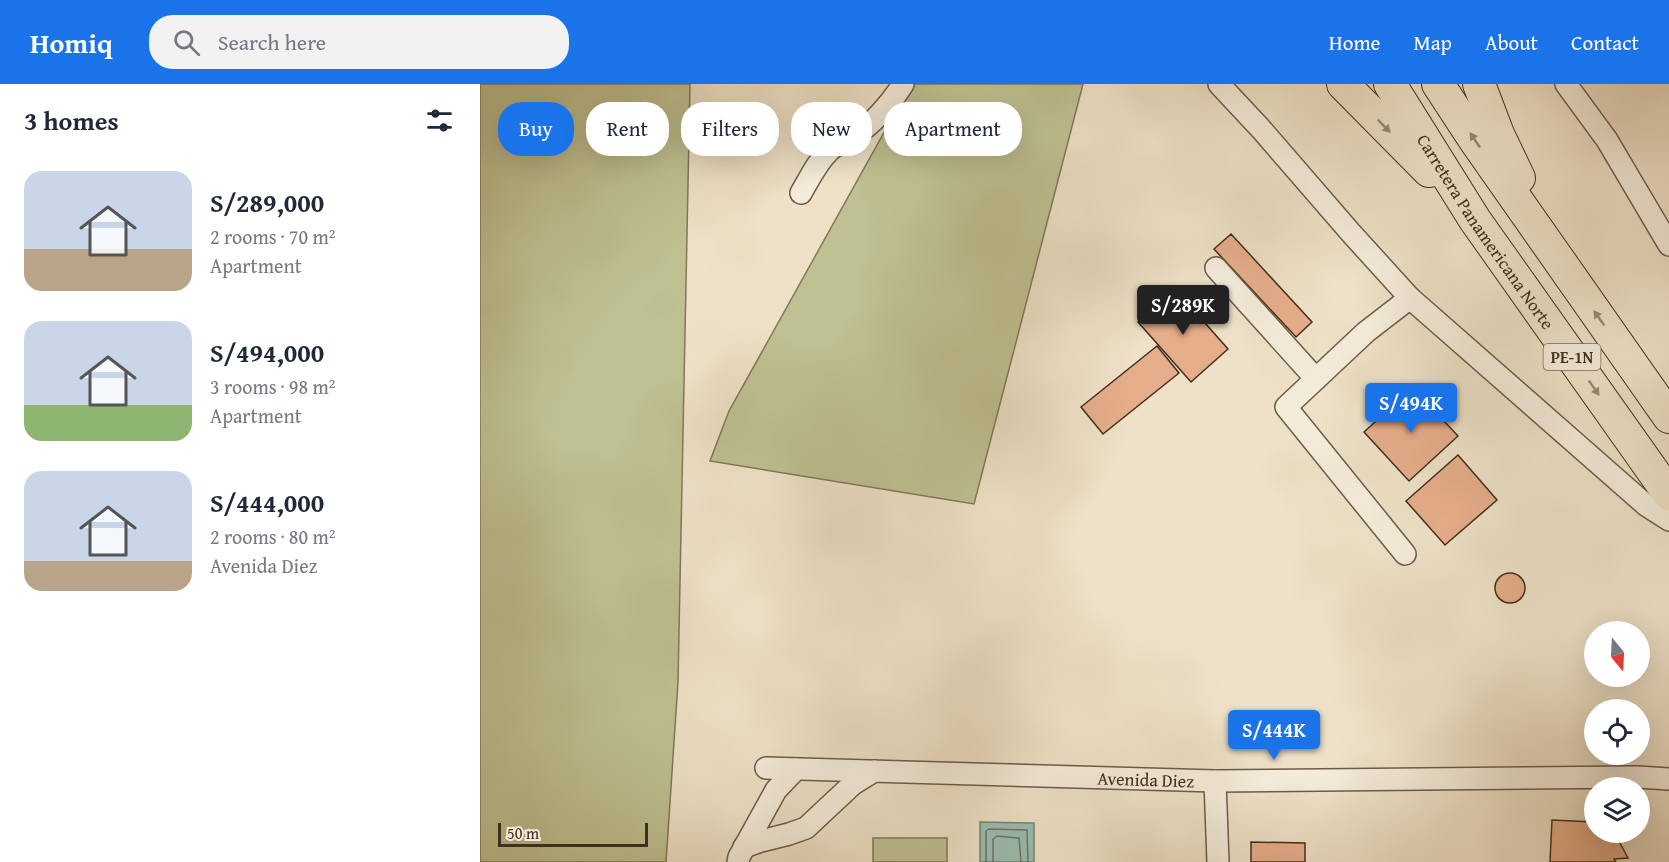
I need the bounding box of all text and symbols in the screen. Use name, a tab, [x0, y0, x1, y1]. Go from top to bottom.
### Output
search box	[149, 15, 569, 69]
text: Homiq	[30, 22, 113, 63]
icon: search	[170, 26, 203, 59]
text: Search here	[218, 26, 326, 58]
text: Home	[1329, 27, 1380, 58]
text: Map	[1413, 27, 1452, 58]
text: About	[1485, 27, 1538, 58]
text: Contact	[1571, 27, 1639, 58]
text: 3 homes	[24, 101, 119, 140]
chip: Buy	[498, 102, 574, 156]
chip: Rent	[586, 102, 669, 156]
chip: Filters	[681, 102, 779, 156]
chip: New	[791, 102, 872, 156]
chip: Apartment	[884, 102, 1022, 156]
icon: filters	[423, 104, 456, 137]
one-way arrow	[1377, 118, 1391, 132]
street label: Carretera Panamericana Norte	[1411, 128, 1562, 335]
one-way arrow	[1469, 133, 1481, 149]
text: S/289,000	[210, 183, 324, 222]
icon: home	[72, 195, 144, 267]
text: 2 rooms · 70 m²	[210, 222, 336, 251]
text: Apartment	[210, 251, 302, 280]
pin: S/289K	[1134, 285, 1232, 336]
text: S/289K	[1151, 290, 1215, 319]
one-way arrow	[1593, 310, 1605, 326]
text: S/494,000	[210, 333, 324, 372]
road number: PE-1N	[1544, 344, 1600, 370]
icon: home	[72, 345, 144, 417]
text: 3 rooms · 98 m²	[210, 372, 336, 401]
one-way arrow	[1588, 379, 1600, 395]
pin: S/494K	[1362, 383, 1460, 434]
text: S/494K	[1379, 388, 1443, 417]
text: Apartment	[210, 401, 302, 430]
text: S/444,000	[210, 483, 324, 522]
icon: home	[72, 495, 144, 567]
text: 2 rooms · 80 m²	[210, 522, 336, 551]
text: Avenida Diez	[210, 551, 317, 580]
north arrow	[1584, 621, 1650, 687]
map controls	[1584, 621, 1650, 843]
button: locate	[1584, 699, 1650, 765]
pin: S/444K	[1225, 710, 1323, 761]
text: S/444K	[1242, 715, 1306, 744]
street label: Avenida Diez	[1097, 764, 1195, 794]
button: layers	[1584, 777, 1650, 843]
scale bar	[498, 820, 648, 848]
text: 50 m	[507, 821, 539, 845]

